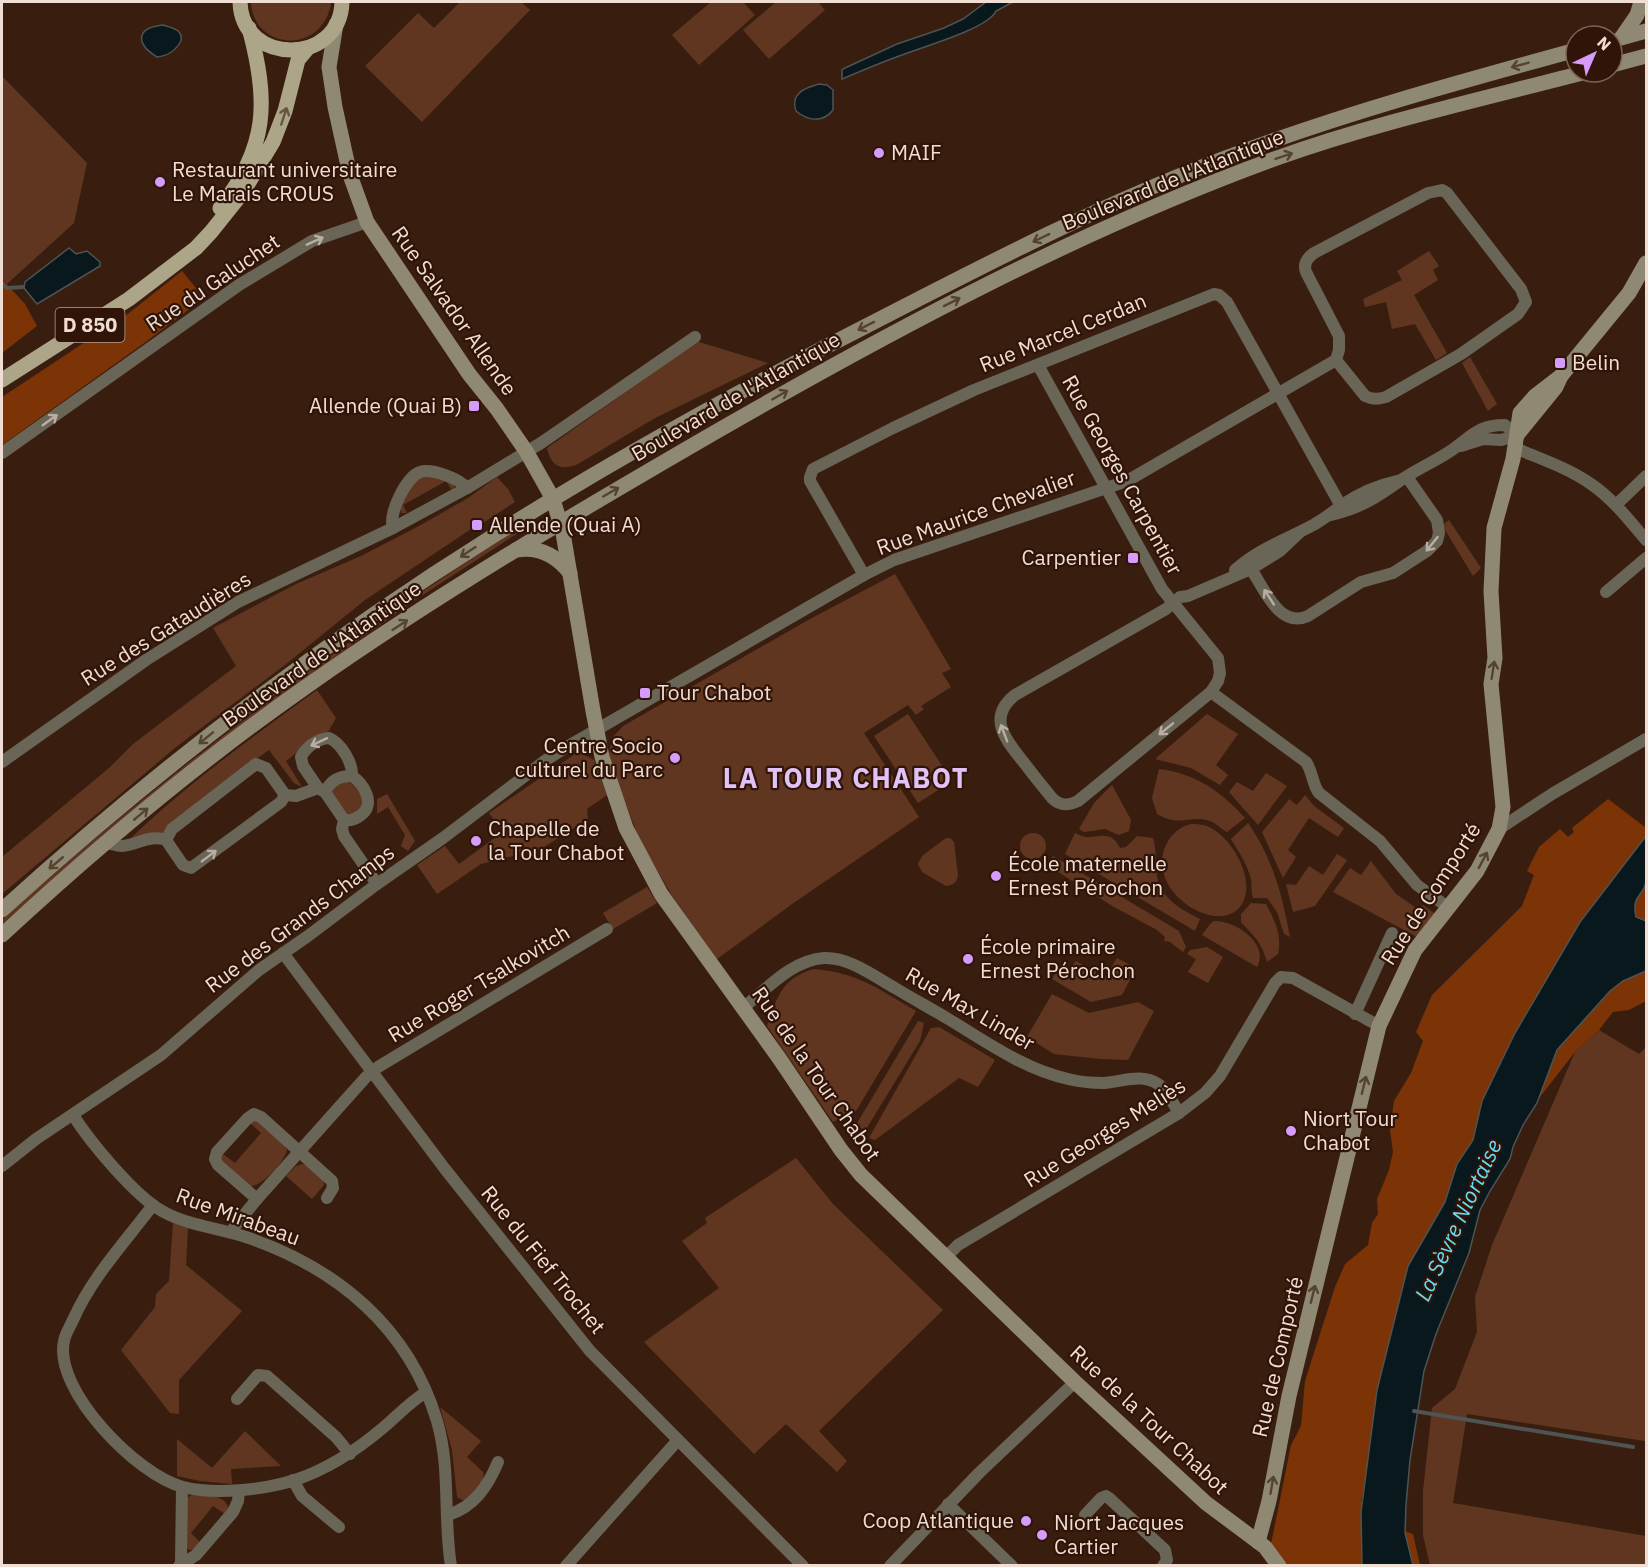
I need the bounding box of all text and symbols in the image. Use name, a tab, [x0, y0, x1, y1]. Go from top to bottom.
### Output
north arrow	[1564, 24, 1624, 84]
text: N	[1593, 32, 1616, 54]
one-way arrow	[1510, 60, 1529, 72]
one-way arrow	[279, 107, 290, 126]
street label: Boulevard de l'Atlantique	[1058, 122, 1288, 236]
place label: MAIF	[891, 138, 942, 166]
marker: MAIF	[872, 146, 886, 160]
one-way arrow	[1274, 150, 1293, 161]
place label: Restaurant universitaire Le Marais CROUS	[172, 155, 397, 207]
marker: Restaurant universitaire Le Marais CROUS	[153, 175, 167, 189]
street label: Rue Salvador Allende	[386, 220, 524, 401]
street label: Rue du Galuchet	[140, 227, 285, 337]
one-way arrow	[1032, 232, 1050, 244]
one-way arrow	[306, 234, 324, 246]
street label: Rue Marcel Cerdan	[975, 286, 1150, 378]
one-way arrow	[943, 296, 961, 308]
road number: D 850	[56, 308, 124, 342]
one-way arrow	[858, 320, 876, 332]
street label: Boulevard de l'Atlantique	[626, 325, 845, 467]
place label: Belin	[1572, 348, 1620, 376]
marker: Belin	[1553, 356, 1567, 370]
street label: Rue Georges Carpentier	[1057, 371, 1187, 579]
one-way arrow	[771, 388, 788, 400]
place label: Allende (Quai B)	[309, 391, 462, 419]
marker: Allende (Quai B)	[467, 399, 481, 413]
one-way arrow	[41, 414, 57, 427]
street label: Rue Maurice Chevalier	[872, 463, 1079, 561]
one-way arrow	[602, 486, 619, 498]
place label: Allende (Quai A)	[489, 510, 642, 538]
marker: Allende (Quai A)	[470, 518, 484, 532]
one-way arrow	[1426, 536, 1439, 552]
place label: Carpentier	[1022, 545, 1121, 571]
one-way arrow	[459, 546, 476, 559]
marker: Carpentier	[1126, 551, 1140, 565]
street label: Rue des Gataudières	[75, 565, 256, 692]
street label: Boulevard de l'Atlantique	[216, 574, 426, 733]
one-way arrow	[1263, 589, 1275, 605]
one-way arrow	[391, 618, 408, 630]
one-way arrow	[1487, 661, 1498, 680]
place label: Tour Chabot	[657, 678, 772, 706]
marker: Tour Chabot	[638, 686, 652, 700]
one-way arrow	[1159, 722, 1174, 736]
one-way arrow	[998, 724, 1009, 742]
place label: Centre Socio culturel du Parc	[515, 731, 663, 783]
one-way arrow	[198, 732, 214, 745]
one-way arrow	[310, 737, 328, 748]
marker: Centre Socio culturel du Parc	[668, 751, 682, 765]
district label: LA TOUR CHABOT	[723, 760, 969, 795]
one-way arrow	[133, 807, 148, 821]
place label: Chapelle de la Tour Chabot	[488, 814, 624, 866]
street label: Rue de Comporté	[1374, 817, 1487, 970]
marker: Chapelle de la Tour Chabot	[469, 834, 483, 848]
street label: Rue des Grands Champs	[199, 838, 400, 999]
one-way arrow	[201, 849, 217, 862]
place label: École maternelle Ernest Pérochon	[1008, 849, 1167, 901]
one-way arrow	[1477, 852, 1489, 869]
one-way arrow	[48, 856, 64, 869]
marker: École maternelle Ernest Pérochon	[989, 869, 1003, 883]
street label: Rue Roger Tsalkovitch	[382, 918, 575, 1049]
place label: École primaire Ernest Pérochon	[980, 932, 1135, 984]
marker: École primaire Ernest Pérochon	[961, 952, 975, 966]
street label: Rue Max Linder	[901, 960, 1040, 1057]
street label: Rue de la Tour Chabot	[746, 981, 888, 1166]
street label: Rue Georges Meliès	[1018, 1071, 1191, 1193]
one-way arrow	[1359, 1076, 1371, 1095]
place label: Niort Tour Chabot	[1303, 1104, 1397, 1156]
marker: Niort Tour Chabot	[1284, 1124, 1298, 1138]
water label: La Sèvre Niortaise	[1407, 1134, 1508, 1305]
street label: Rue du Fief Trochet	[475, 1179, 612, 1339]
street label: Rue Mirabeau	[173, 1181, 304, 1251]
street label: Rue de Comporté	[1245, 1274, 1309, 1440]
one-way arrow	[1308, 1285, 1320, 1304]
street label: Rue de la Tour Chabot	[1064, 1338, 1235, 1500]
one-way arrow	[1266, 1475, 1277, 1495]
place label: Coop Atlantique	[862, 1506, 1014, 1534]
place label: Niort Jacques Cartier	[1054, 1508, 1184, 1560]
marker: Coop Atlantique	[1019, 1514, 1033, 1528]
marker: Niort Jacques Cartier	[1035, 1528, 1049, 1542]

